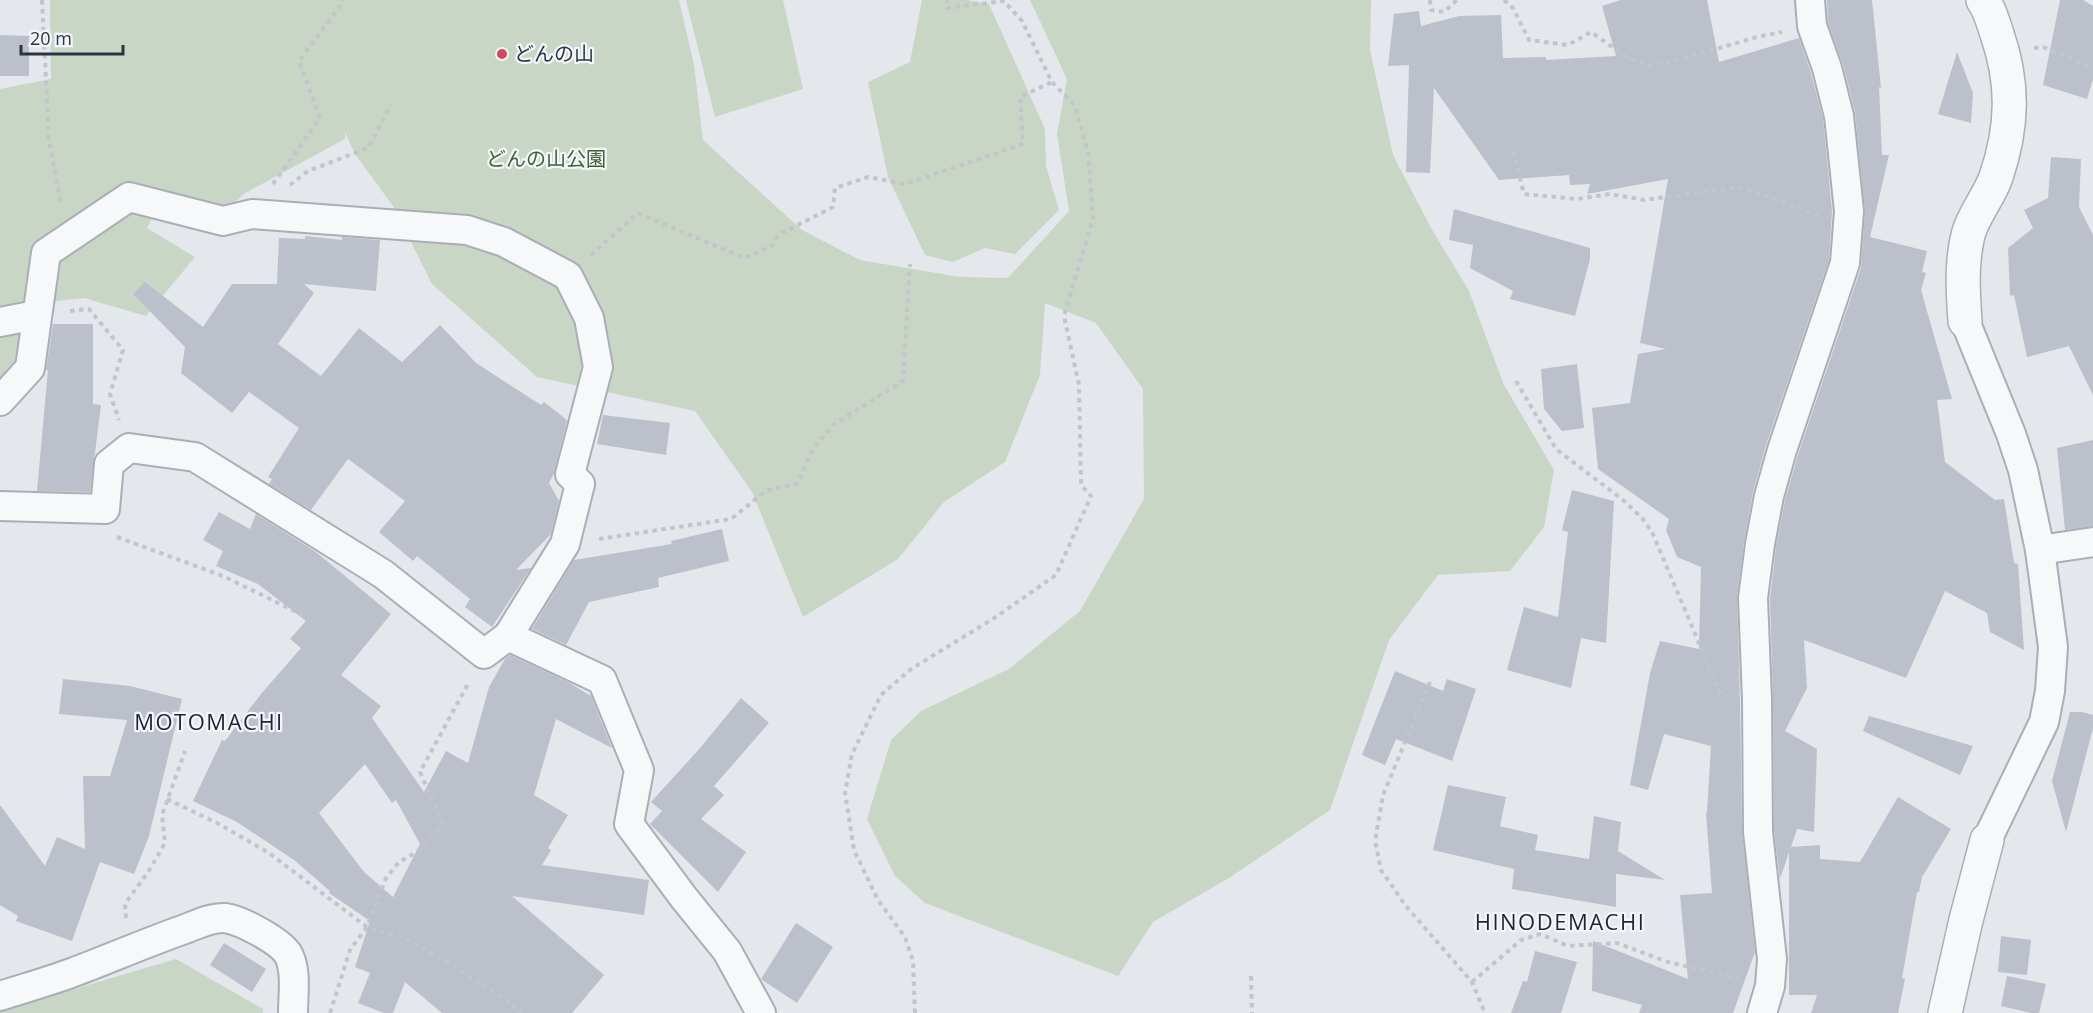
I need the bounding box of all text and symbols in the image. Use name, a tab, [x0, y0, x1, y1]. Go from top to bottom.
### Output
scale bar	[21, 18, 123, 56]
text: 20 m	[30, 26, 72, 50]
place label: どんの山	[514, 40, 594, 67]
marker: どんの山	[495, 47, 509, 61]
park label: どんの山公園	[486, 145, 606, 172]
district label: MOTOMACHI	[134, 706, 284, 736]
district label: HINODEMACHI	[1475, 906, 1645, 936]

